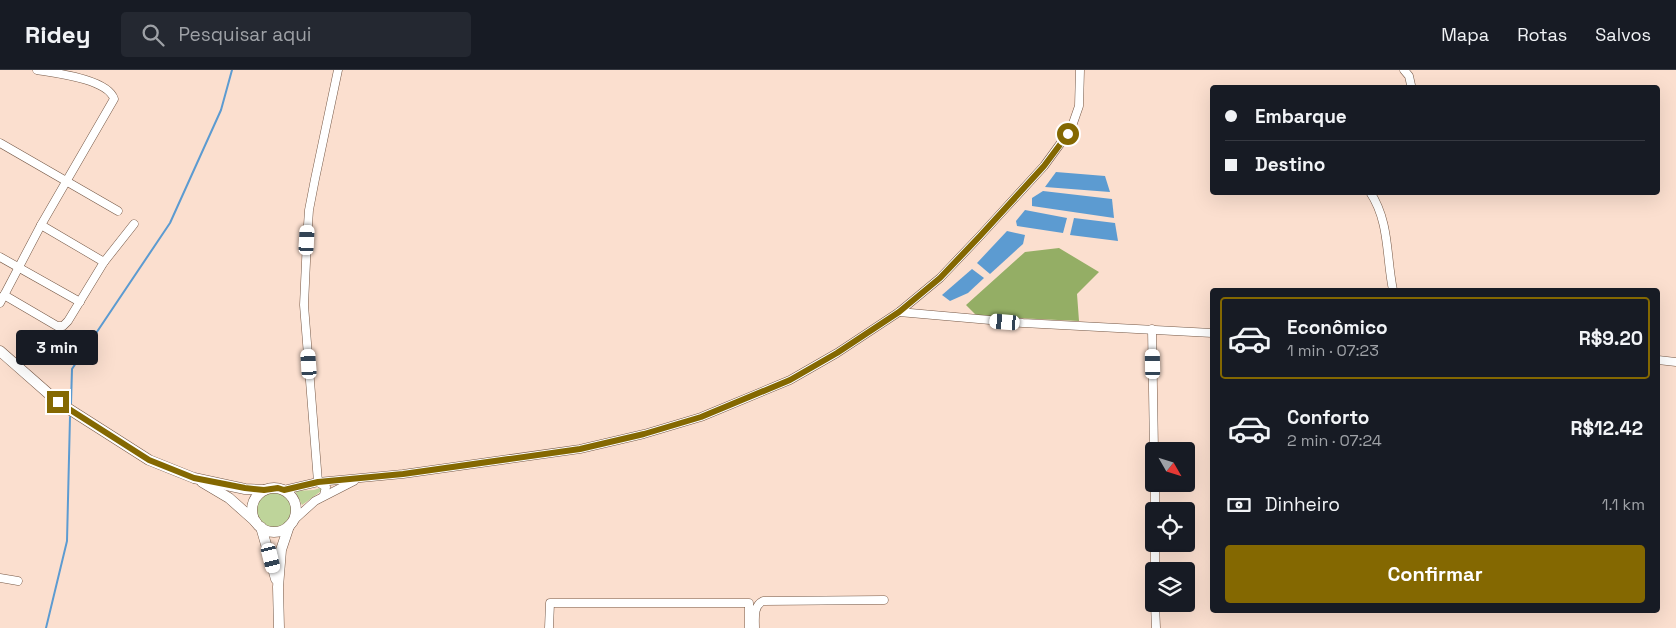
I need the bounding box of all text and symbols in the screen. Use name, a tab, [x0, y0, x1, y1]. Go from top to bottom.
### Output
search box	[121, 12, 471, 57]
text: Ridey	[25, 19, 91, 50]
icon: search	[139, 21, 167, 49]
text: Pesquisar aqui	[179, 22, 312, 47]
text: Mapa	[1441, 23, 1489, 46]
text: Rotas	[1517, 23, 1567, 46]
text: Salvos	[1595, 23, 1651, 46]
text: Embarque	[1255, 104, 1347, 129]
route start	[1057, 123, 1079, 145]
text: Destino	[1255, 152, 1325, 177]
car	[298, 225, 315, 255]
car	[989, 313, 1020, 331]
text: Econômico	[1287, 315, 1388, 340]
icon: car	[1227, 316, 1272, 361]
text: R$9.20	[1579, 326, 1643, 351]
callout: 3 min	[17, 330, 99, 364]
text: 3 min	[36, 337, 78, 358]
text: 1 min · 07:23	[1287, 340, 1379, 361]
car	[300, 349, 317, 379]
car	[1145, 349, 1160, 379]
route end	[47, 391, 69, 413]
text: Conforto	[1287, 405, 1369, 430]
icon: car	[1227, 406, 1272, 451]
text: R$12.42	[1571, 416, 1643, 441]
text: 2 min · 07:24	[1287, 430, 1382, 451]
north arrow	[1145, 442, 1195, 492]
map controls	[1145, 442, 1195, 612]
icon: cash	[1225, 491, 1253, 519]
text: Dinheiro	[1265, 492, 1340, 517]
text: 1.1 km	[1602, 494, 1645, 515]
button: locate	[1145, 502, 1195, 552]
car	[260, 542, 281, 574]
button: Confirmar	[1225, 545, 1645, 603]
button: layers	[1145, 562, 1195, 612]

